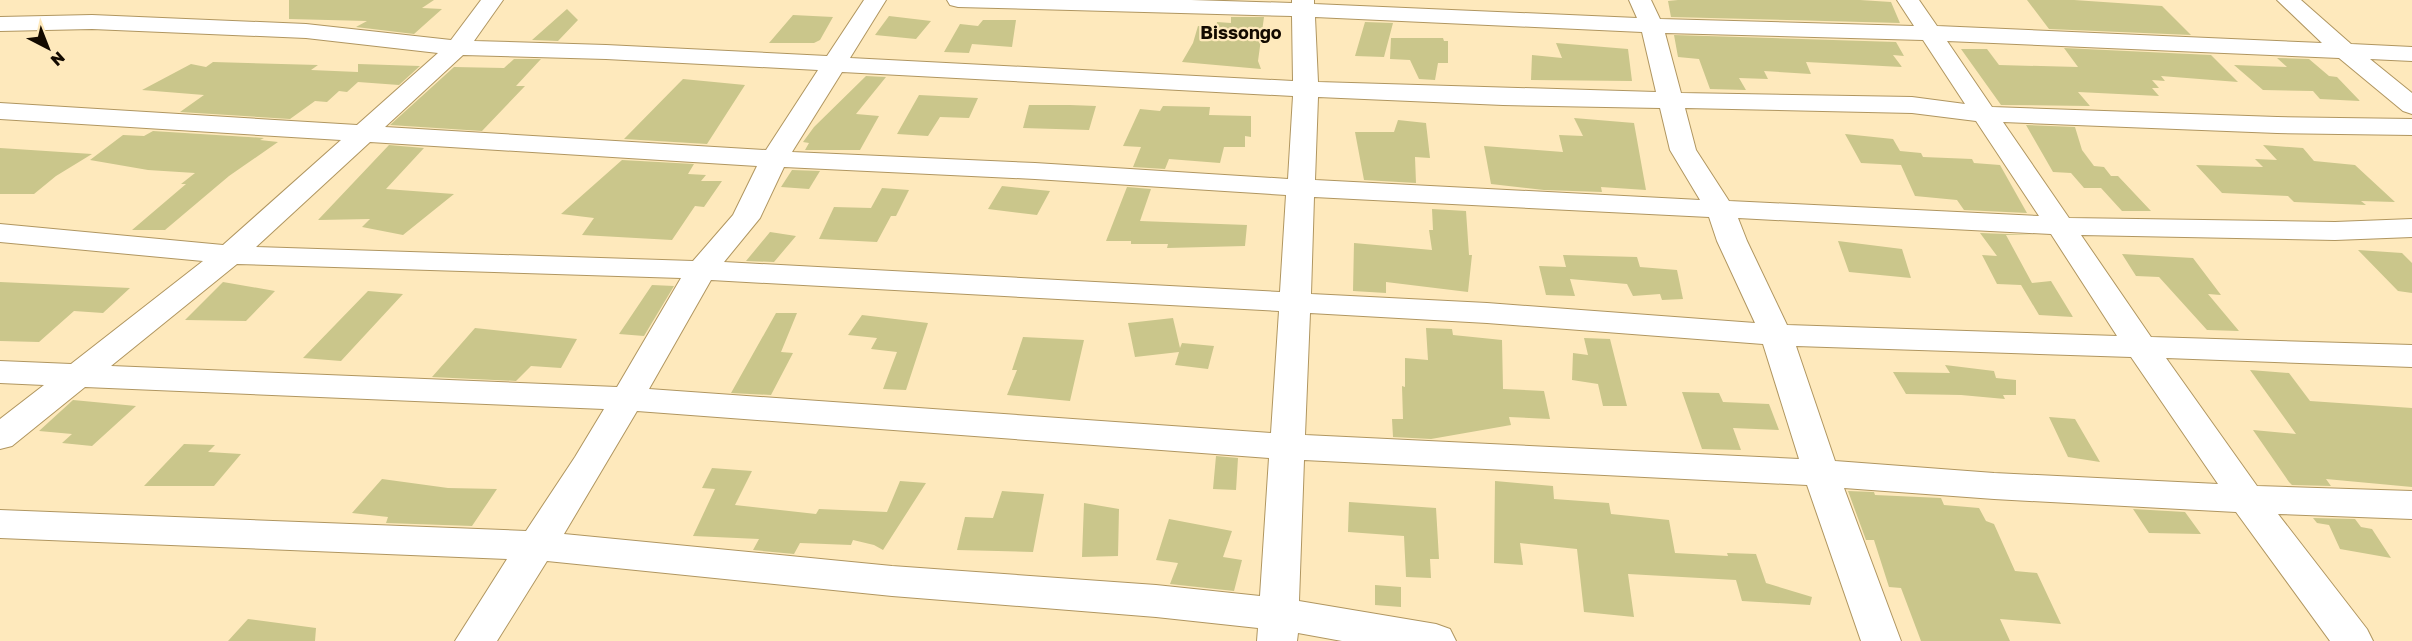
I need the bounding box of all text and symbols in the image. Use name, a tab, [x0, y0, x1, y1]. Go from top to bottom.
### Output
north arrow	[18, 18, 78, 78]
district label: Bissongo	[1200, 21, 1282, 43]
text: N	[47, 48, 69, 71]

